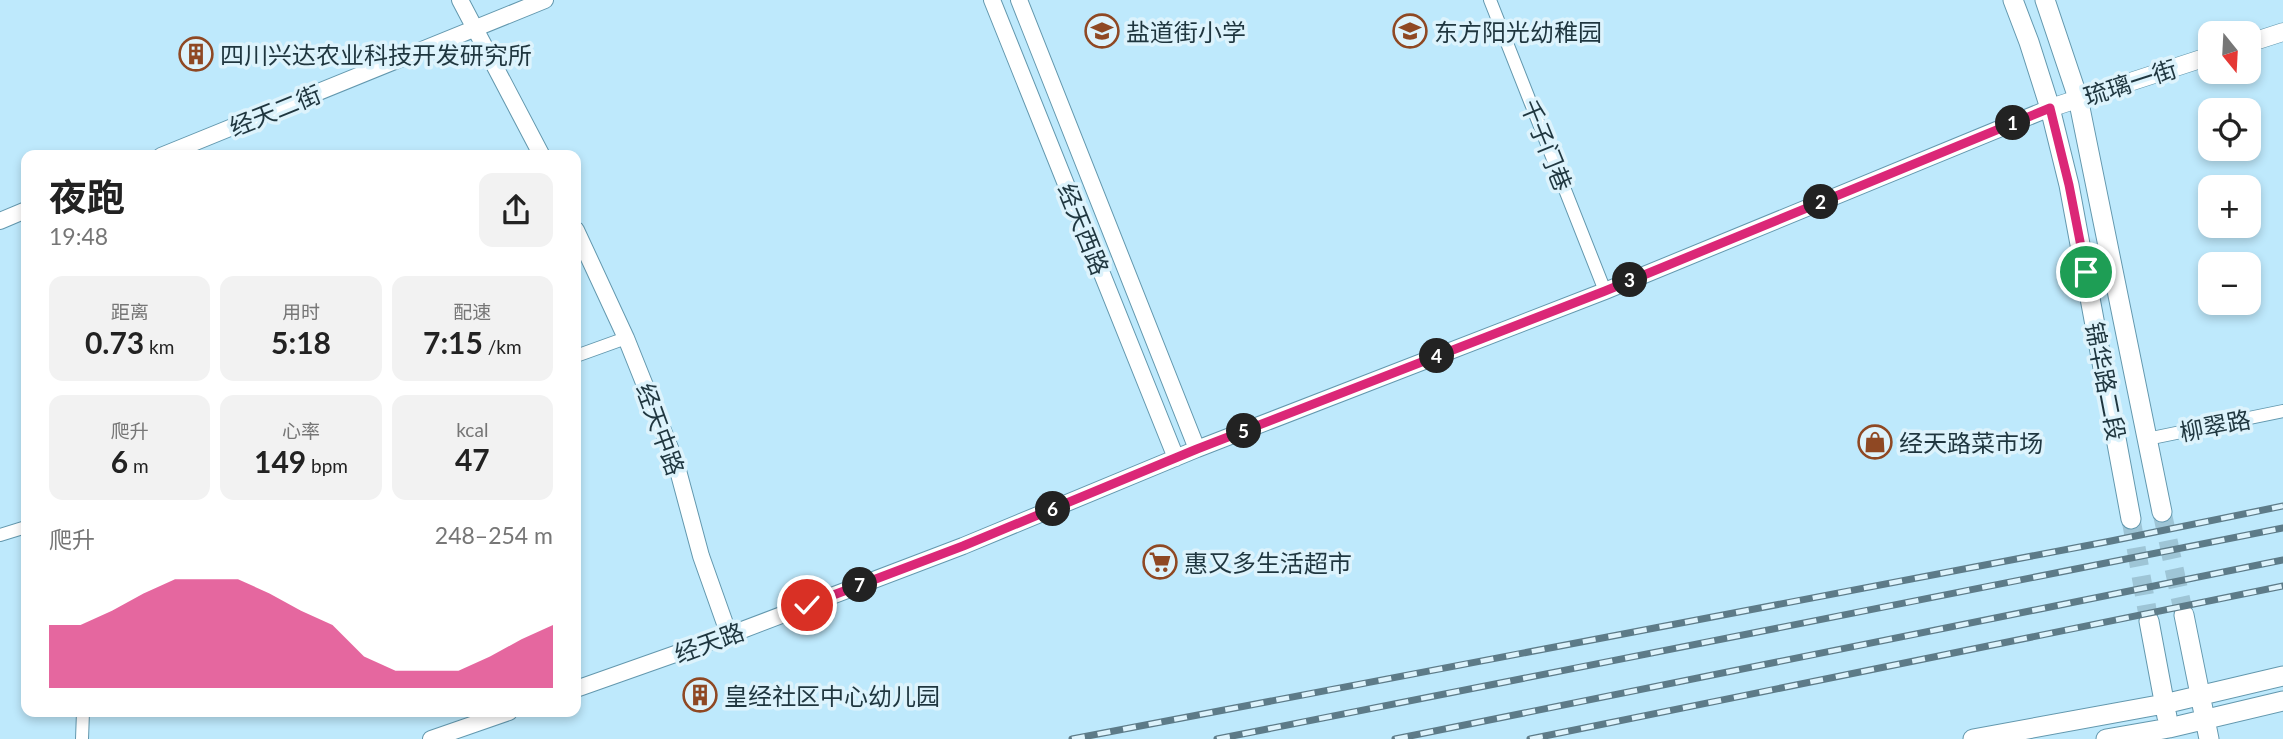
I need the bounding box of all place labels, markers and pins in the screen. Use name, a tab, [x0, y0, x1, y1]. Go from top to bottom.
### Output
school or university icon: 盐道街小学	[1083, 12, 1121, 50]
school or university icon: 东方阳光幼稚园	[1391, 12, 1429, 50]
place label: 盐道街小学	[1126, 17, 1246, 46]
place label: 东方阳光幼稚园	[1434, 17, 1602, 46]
building icon: 四川兴达农业科技开发研究所	[177, 35, 215, 73]
place label: 四川兴达农业科技开发研究所	[220, 40, 532, 69]
pin: 1	[1996, 106, 2030, 140]
pin: 2	[1804, 184, 1839, 220]
pin	[2056, 242, 2116, 302]
pin: 3	[1612, 262, 1648, 298]
pin: 4	[1420, 338, 1454, 374]
pin: 5	[1226, 414, 1262, 448]
shop icon: 经天路菜市场	[1856, 423, 1894, 461]
place label: 经天路菜市场	[1899, 428, 2043, 457]
pin: 6	[1036, 491, 1070, 526]
supermarket icon: 惠又多生活超市	[1141, 543, 1179, 581]
place label: 惠又多生活超市	[1184, 548, 1352, 577]
pin: 7	[842, 568, 878, 602]
pin	[777, 575, 837, 635]
building icon: 皇经社区中心幼儿园	[681, 676, 719, 714]
place label: 皇经社区中心幼儿园	[724, 681, 940, 710]

